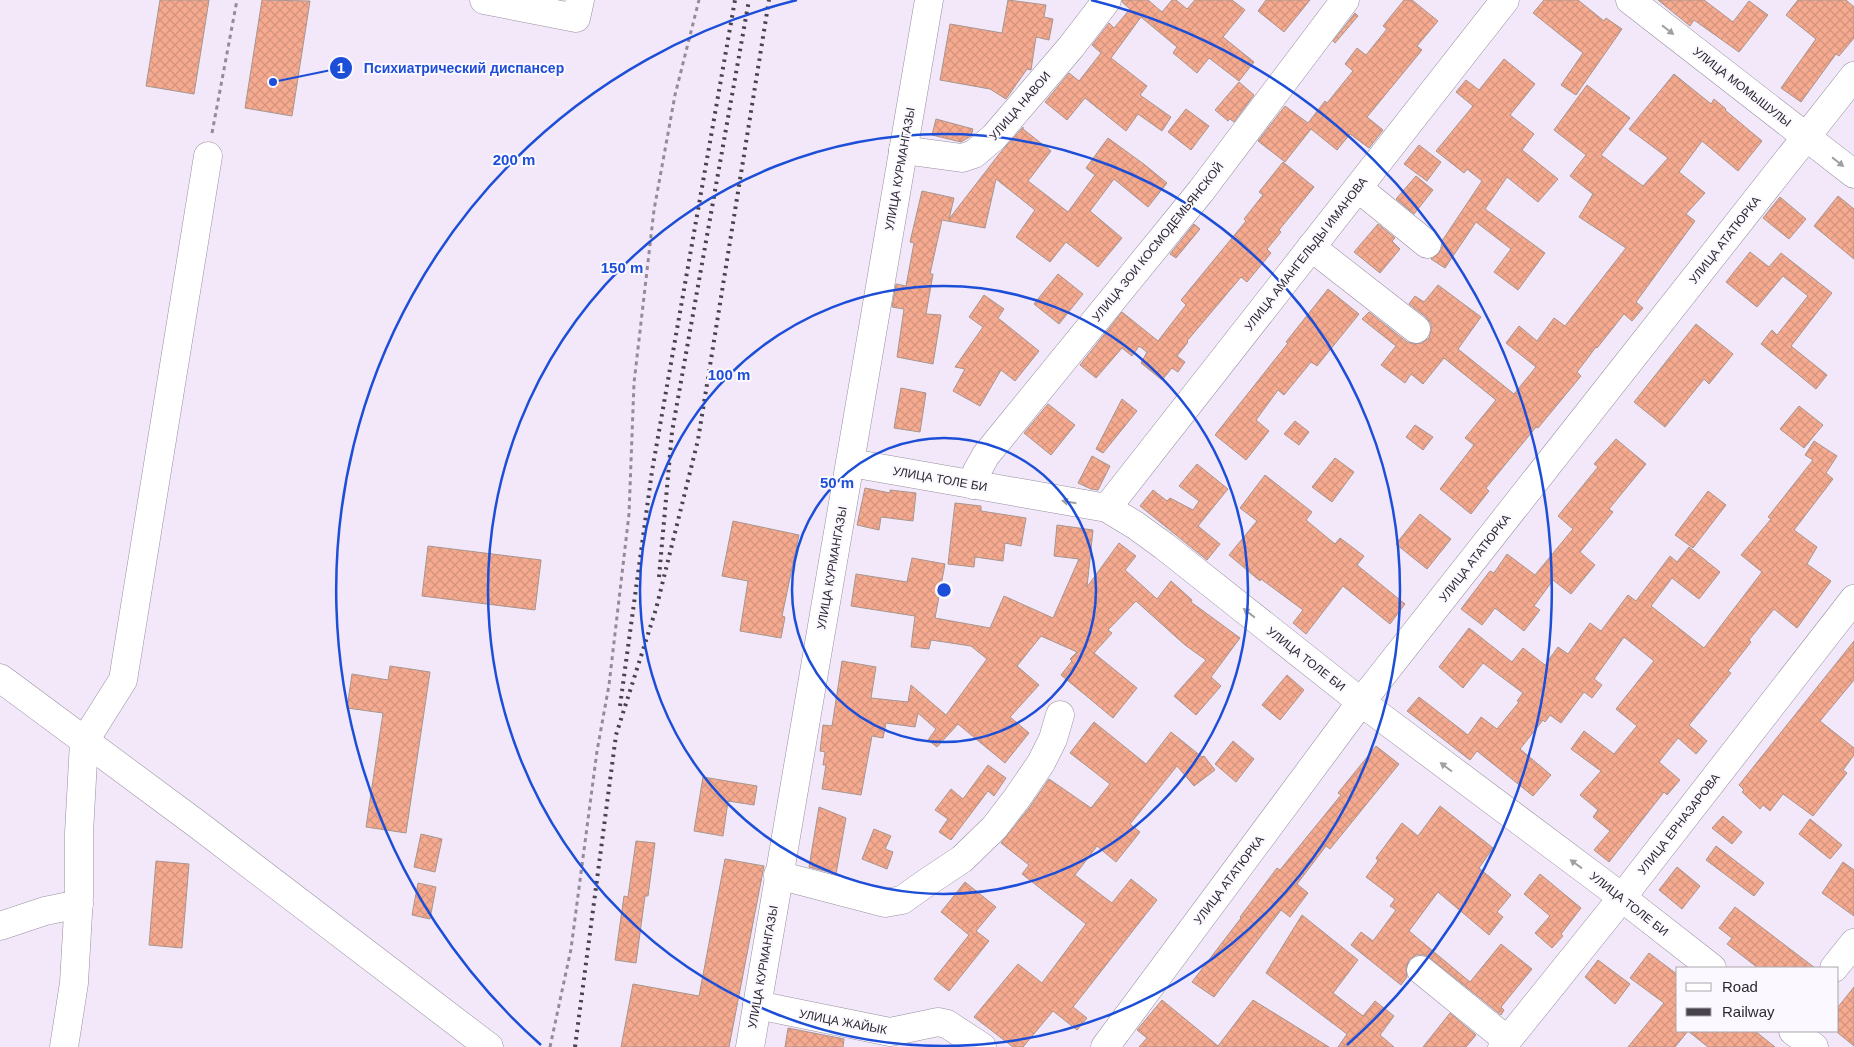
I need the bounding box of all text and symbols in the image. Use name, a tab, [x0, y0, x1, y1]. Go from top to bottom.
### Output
one-way arrow	[1661, 25, 1675, 35]
street label: УЛИЦА МОМЫШУЛЫ	[1690, 44, 1794, 130]
callout: Психиатрический диспансер	[329, 53, 574, 82]
text: 1	[337, 59, 345, 76]
text: Психиатрический диспансер	[364, 60, 564, 76]
street label: УЛИЦА НАВОИ	[986, 69, 1054, 143]
street label: УЛИЦА КУРМАНГАЗЫ	[882, 106, 918, 232]
text: 200 m	[493, 151, 535, 168]
one-way arrow	[1831, 156, 1844, 167]
street label: УЛИЦА ЗОИ КОСМОДЕМЬЯНСКОЙ	[1089, 159, 1227, 324]
street label: УЛИЦА АМАНГЕЛЬДЫ ИМАНОВА	[1242, 174, 1370, 334]
street label: УЛИЦА АТАТЮРКА	[1686, 193, 1764, 287]
text: 150 m	[601, 259, 643, 276]
text: 100 m	[708, 366, 750, 383]
street label: УЛИЦА ТОЛЕ БИ	[892, 464, 988, 494]
text: 50 m	[820, 474, 854, 491]
one-way arrow	[1061, 497, 1077, 505]
street label: УЛИЦА КУРМАНГАЗЫ	[814, 505, 850, 631]
street label: УЛИЦА АТАТЮРКА	[1436, 511, 1514, 605]
centre of rings	[935, 581, 953, 599]
one-way arrow	[1243, 608, 1256, 619]
street label: УЛИЦА ТОЛЕ БИ	[1264, 624, 1348, 694]
one-way arrow	[1440, 761, 1453, 772]
street label: УЛИЦА ЕРНАЗАРОВА	[1635, 771, 1723, 877]
street label: УЛИЦА АТАТЮРКА	[1191, 833, 1267, 927]
one-way arrow	[1570, 859, 1583, 869]
street label: УЛИЦА ТОЛЕ БИ	[1587, 869, 1671, 939]
street label: УЛИЦА КУРМАНГАЗЫ	[745, 904, 781, 1030]
legend	[1676, 967, 1839, 1032]
text: Road	[1722, 978, 1758, 995]
text: Railway	[1722, 1003, 1775, 1020]
street label: УЛИЦА ЖАЙЫК	[798, 1006, 888, 1037]

